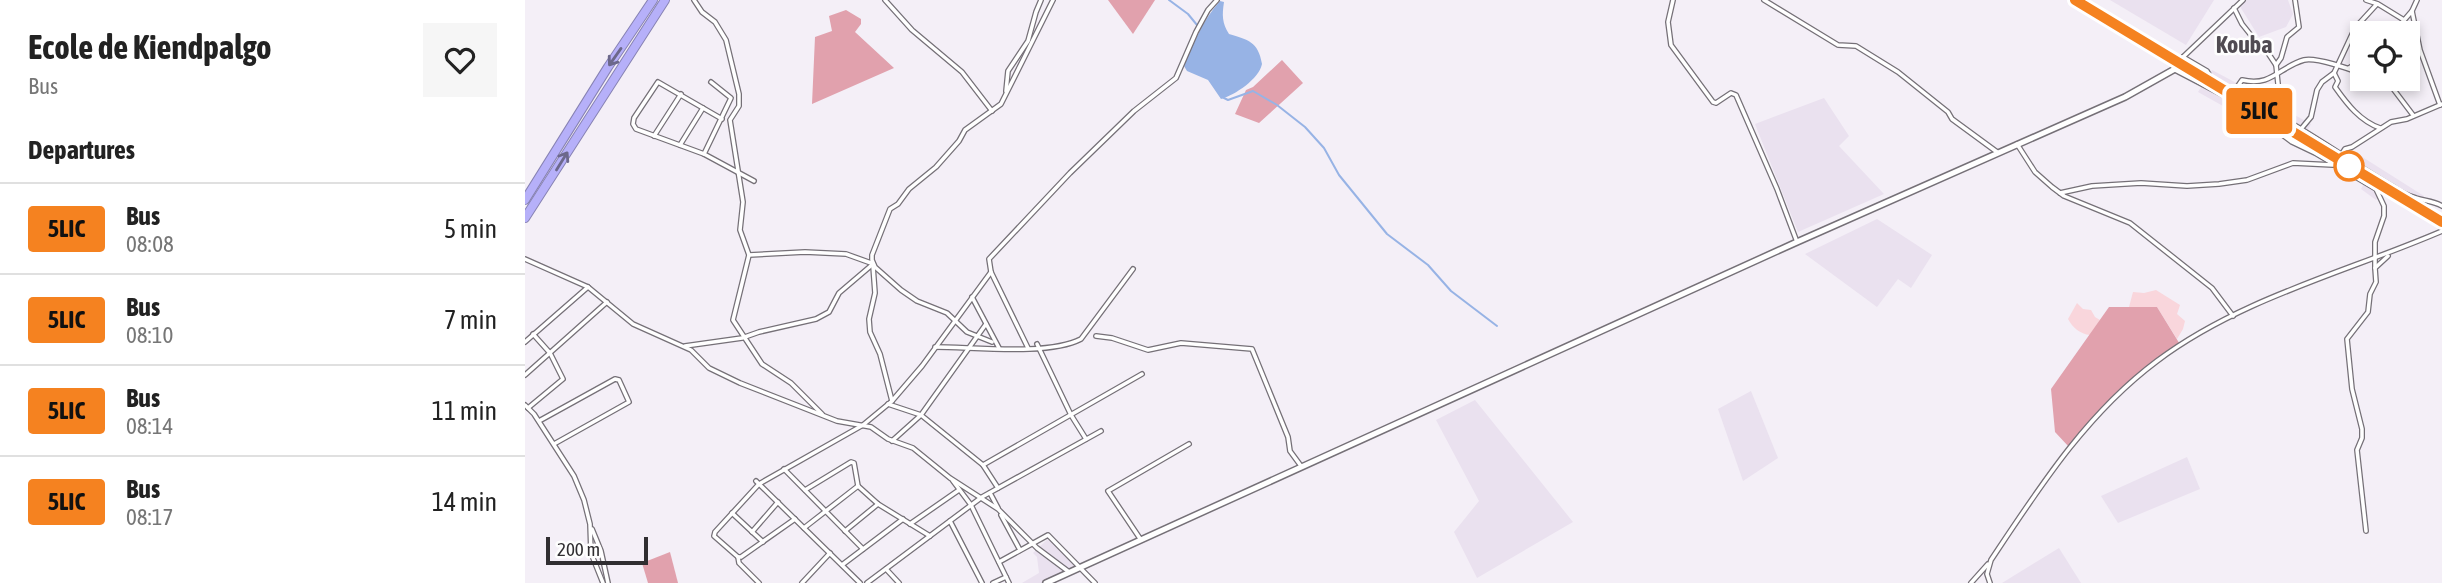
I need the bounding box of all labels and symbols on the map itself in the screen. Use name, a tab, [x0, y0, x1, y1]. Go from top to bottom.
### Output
district label: Kouba	[2216, 31, 2272, 58]
one-way arrow	[608, 47, 622, 66]
line badge: 5LIC	[2210, 88, 2308, 134]
one-way arrow	[555, 151, 569, 171]
unlabelled marker	[2334, 151, 2364, 181]
scale bar	[546, 534, 647, 566]

